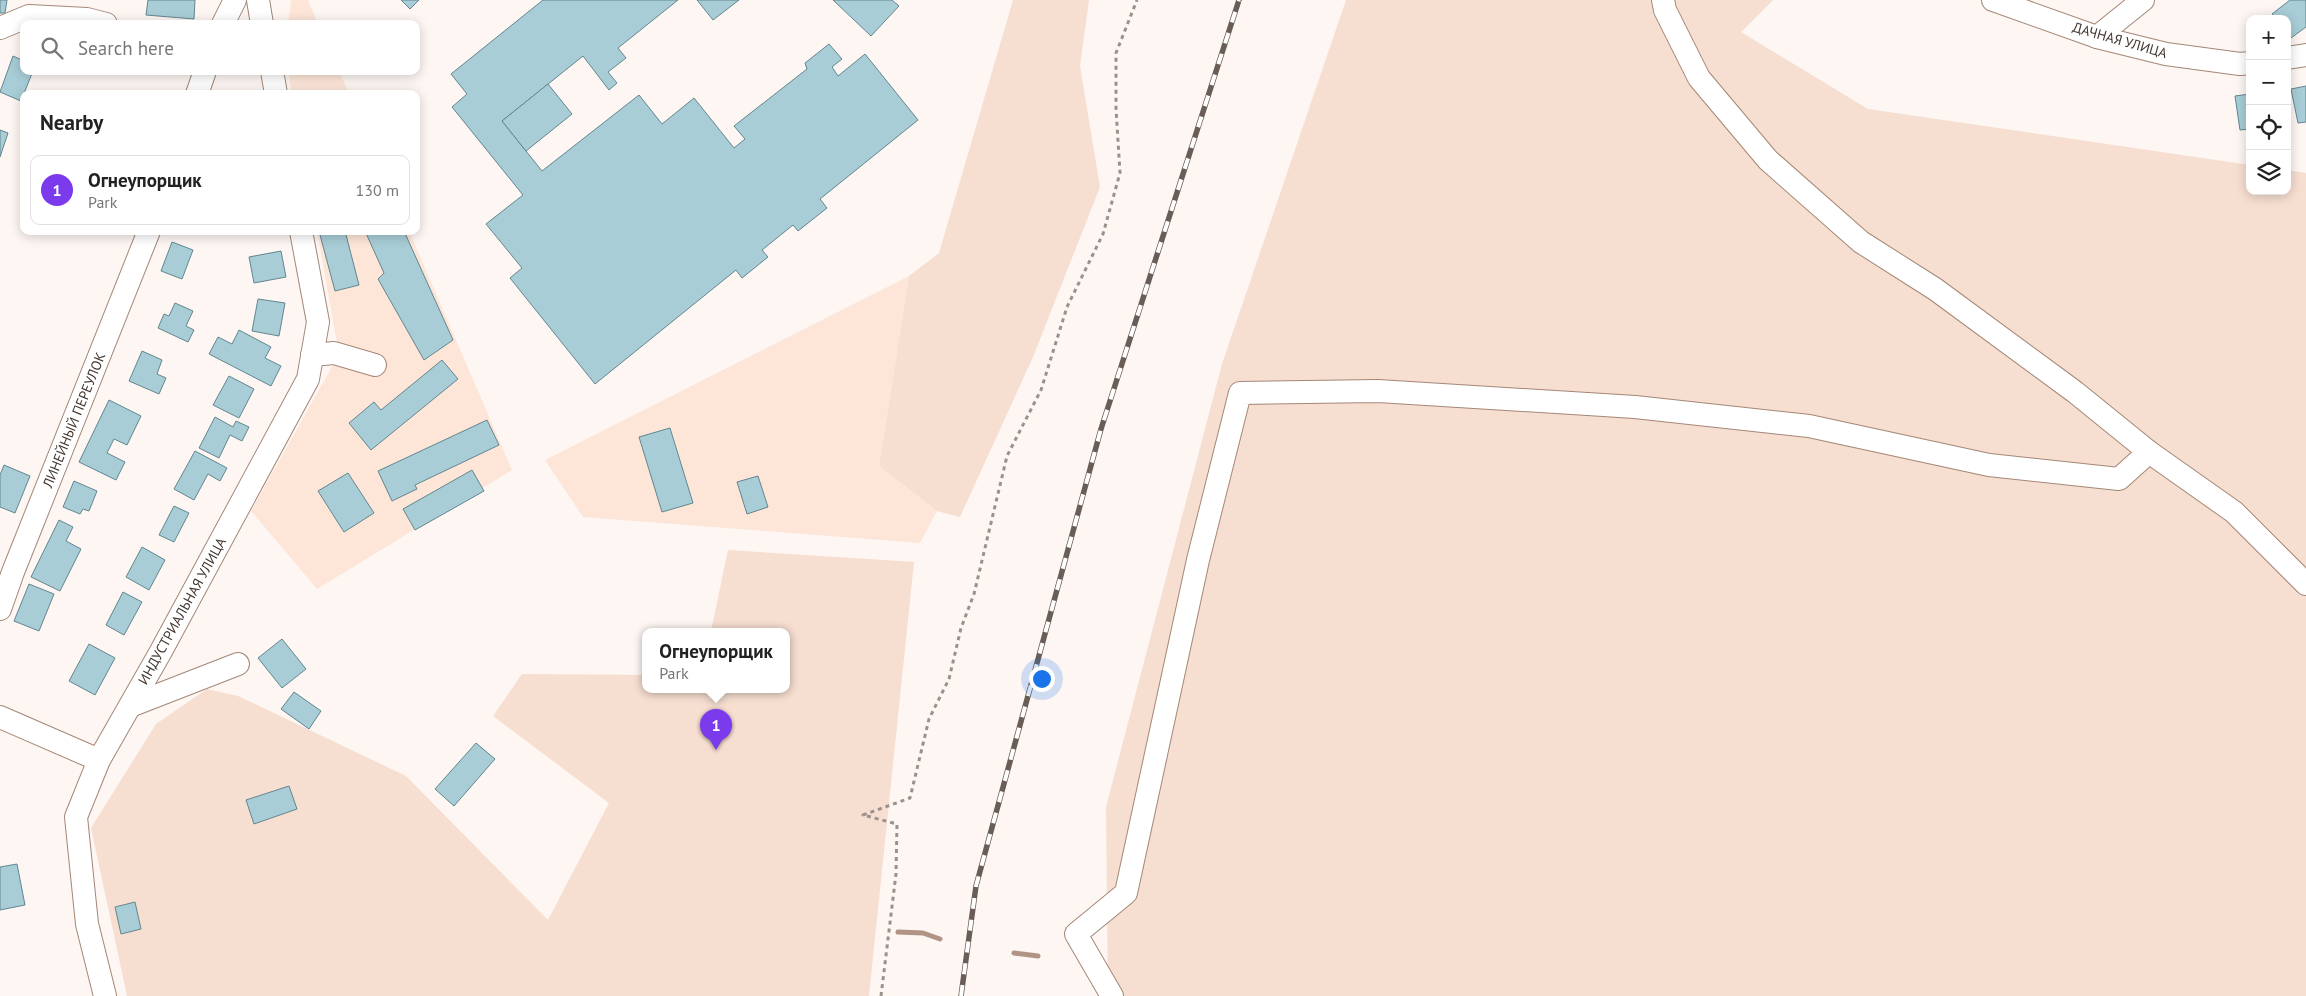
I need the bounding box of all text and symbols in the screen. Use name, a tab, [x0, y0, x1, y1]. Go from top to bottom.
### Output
map controls	[2246, 15, 2291, 195]
button: +	[2246, 15, 2291, 60]
street label: ДАЧНАЯ УЛИЦА	[2071, 18, 2170, 62]
search box	[20, 20, 420, 75]
icon: search	[38, 34, 66, 62]
text: Search here	[78, 36, 174, 60]
button: −	[2246, 60, 2291, 105]
button: locate	[2246, 105, 2291, 150]
text: Nearby	[40, 109, 103, 136]
button: layers	[2246, 150, 2291, 195]
text: Огнеупорщик	[88, 168, 202, 192]
text: 1	[52, 180, 62, 200]
text: 130 m	[356, 180, 399, 200]
text: Park	[88, 192, 117, 212]
street label: ЛИНЕЙНЫЙ ПЕРЕУЛОК	[38, 349, 110, 491]
street label: ИНДУСТРИАЛЬНАЯ УЛИЦА	[134, 534, 230, 688]
popup	[642, 628, 790, 693]
text: Огнеупорщик	[659, 639, 773, 663]
text: Park	[659, 663, 689, 683]
your location	[1029, 666, 1055, 692]
pin: 1	[700, 709, 732, 750]

